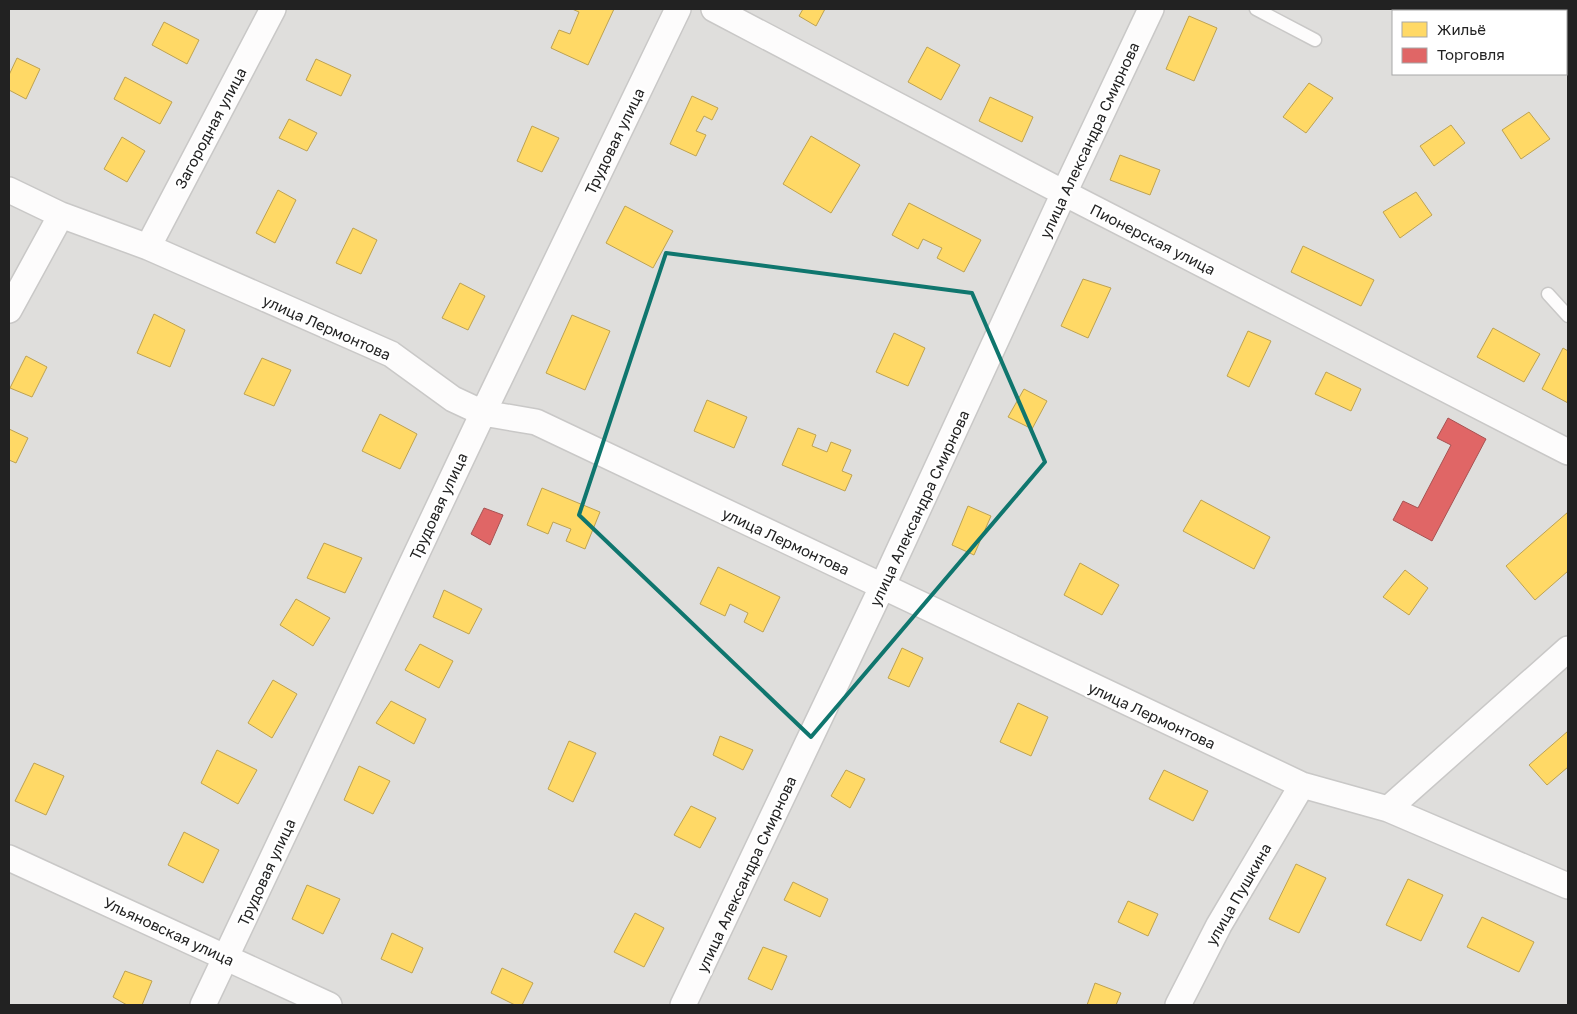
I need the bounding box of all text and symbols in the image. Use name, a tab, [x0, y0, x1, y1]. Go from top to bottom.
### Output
legend	[1392, 10, 1567, 75]
text: Жильё	[1437, 20, 1486, 38]
street label: улица Александра Смирнова	[1035, 39, 1143, 241]
text: Торговля	[1437, 45, 1505, 63]
street label: Загородная улица	[170, 64, 250, 192]
street label: Трудовая улица	[580, 85, 648, 197]
street label: Пионерская улица	[1087, 200, 1219, 278]
street label: улица Лермонтова	[260, 291, 394, 363]
street label: улица Александра Смирнова	[865, 407, 973, 609]
street label: Трудовая улица	[405, 450, 471, 562]
street label: улица Лермонтова	[719, 504, 853, 578]
street label: улица Лермонтова	[1085, 678, 1219, 752]
street label: улица Александра Смирнова	[692, 773, 800, 975]
street label: Трудовая улица	[233, 816, 299, 928]
street label: улица Пушкина	[1201, 840, 1275, 948]
street label: Ульяновская улица	[101, 893, 237, 969]

